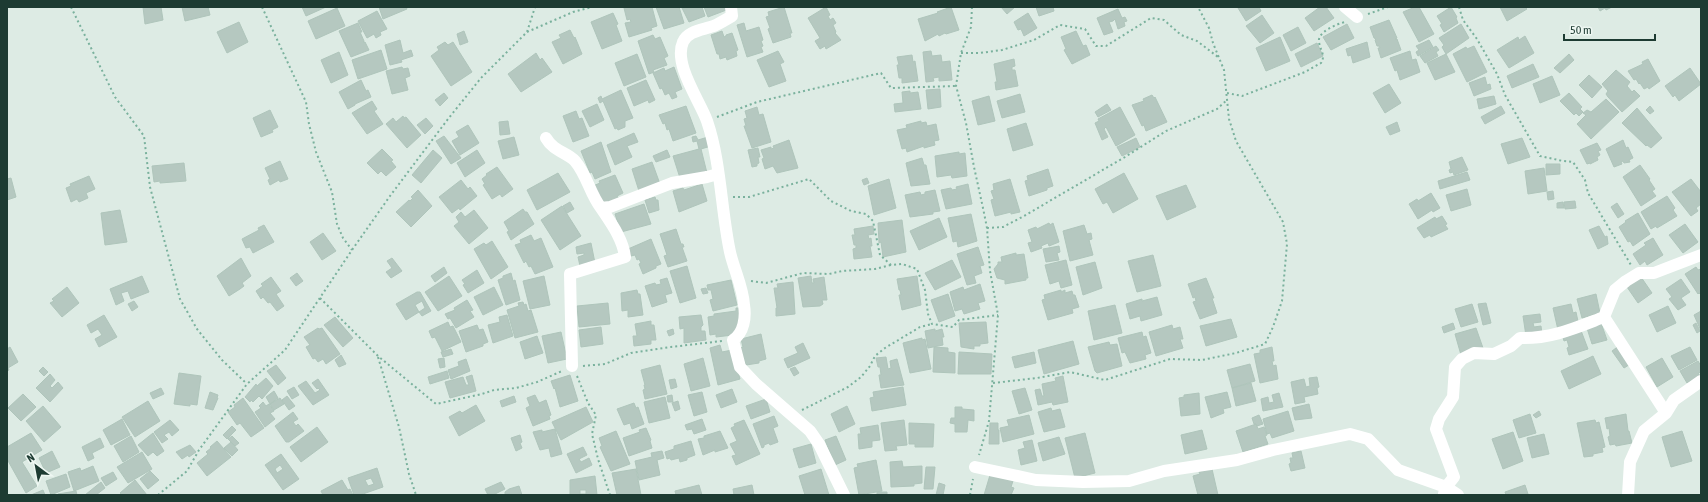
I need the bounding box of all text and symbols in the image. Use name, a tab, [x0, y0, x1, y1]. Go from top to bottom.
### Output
scale bar	[1564, 16, 1655, 42]
text: 50 m	[1570, 23, 1592, 37]
north arrow	[16, 446, 56, 486]
text: N	[25, 451, 37, 464]

